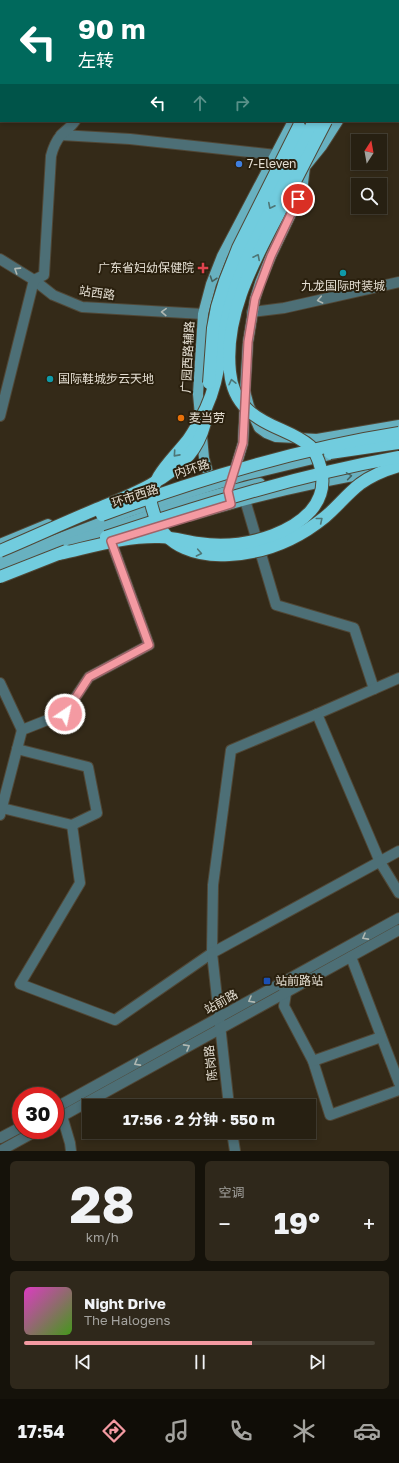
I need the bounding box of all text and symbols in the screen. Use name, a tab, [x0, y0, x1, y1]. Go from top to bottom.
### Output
text: 90 m	[78, 12, 145, 45]
icon: left	[12, 16, 64, 68]
text: 左转	[78, 49, 114, 71]
icon: left	[147, 92, 169, 114]
icon: ahead	[189, 92, 211, 114]
icon: right	[231, 92, 253, 114]
north arrow	[351, 134, 387, 170]
map controls	[351, 134, 387, 214]
place label: 7-Eleven	[247, 156, 297, 171]
marker: 7-Eleven	[234, 159, 244, 169]
button: search	[351, 178, 387, 214]
pin	[281, 182, 315, 216]
icon: arrive	[287, 188, 309, 210]
one-way arrow	[268, 201, 275, 209]
one-way arrow	[252, 254, 259, 261]
place label: 广东省妇幼保健院	[98, 260, 194, 275]
marker: 广东省妇幼保健院	[197, 262, 209, 274]
one-way arrow	[14, 267, 21, 274]
marker: 九龙国际时装城	[338, 268, 348, 278]
one-way arrow	[209, 275, 217, 282]
place label: 九龙国际时装城	[301, 278, 385, 293]
street label: 站西路	[78, 283, 116, 302]
one-way arrow	[317, 295, 323, 303]
one-way arrow	[161, 308, 167, 317]
street label: 广园西路辅路	[178, 321, 197, 393]
place label: 国际鞋城步云天地	[58, 371, 154, 386]
marker: 国际鞋城步云天地	[45, 374, 55, 384]
one-way arrow	[228, 379, 237, 386]
place label: 麦当劳	[189, 410, 225, 425]
marker: 麦当劳	[176, 413, 186, 423]
one-way arrow	[173, 449, 180, 457]
street label: 内环路	[172, 456, 211, 481]
one-way arrow	[346, 472, 352, 481]
street label: 环市西路	[110, 481, 160, 510]
one-way arrow	[316, 518, 323, 525]
one-way arrow	[196, 548, 202, 557]
position arrow	[44, 693, 86, 735]
one-way arrow	[362, 933, 369, 940]
place label: 站前路站	[275, 973, 323, 988]
marker: 站前路站	[262, 976, 272, 986]
street label: 站前路	[201, 986, 240, 1017]
one-way arrow	[248, 995, 255, 1003]
one-way arrow	[183, 1044, 190, 1051]
street label: 陈岗路	[201, 1044, 220, 1082]
one-way arrow	[134, 1058, 141, 1065]
speed limit sign: 30	[12, 1087, 64, 1139]
text: 17:56 · 2 分钟 · 550 m	[123, 1110, 275, 1128]
text: 28	[70, 1172, 135, 1234]
text: 空调	[219, 1184, 245, 1200]
text: 19°	[274, 1205, 320, 1241]
text: −	[219, 1210, 231, 1237]
text: +	[363, 1210, 375, 1237]
text: km/h	[86, 1229, 119, 1245]
text: Night Drive	[84, 1294, 166, 1312]
text: The Halogens	[84, 1312, 170, 1328]
icon: previous	[72, 1351, 94, 1373]
icon: pause	[189, 1351, 211, 1373]
icon: next	[306, 1351, 328, 1373]
icon: directions	[100, 1417, 128, 1445]
icon: music	[163, 1417, 191, 1445]
icon: phone	[227, 1417, 255, 1445]
icon: climate	[290, 1417, 318, 1445]
icon: car	[353, 1417, 381, 1445]
text: 17:54	[18, 1420, 65, 1442]

